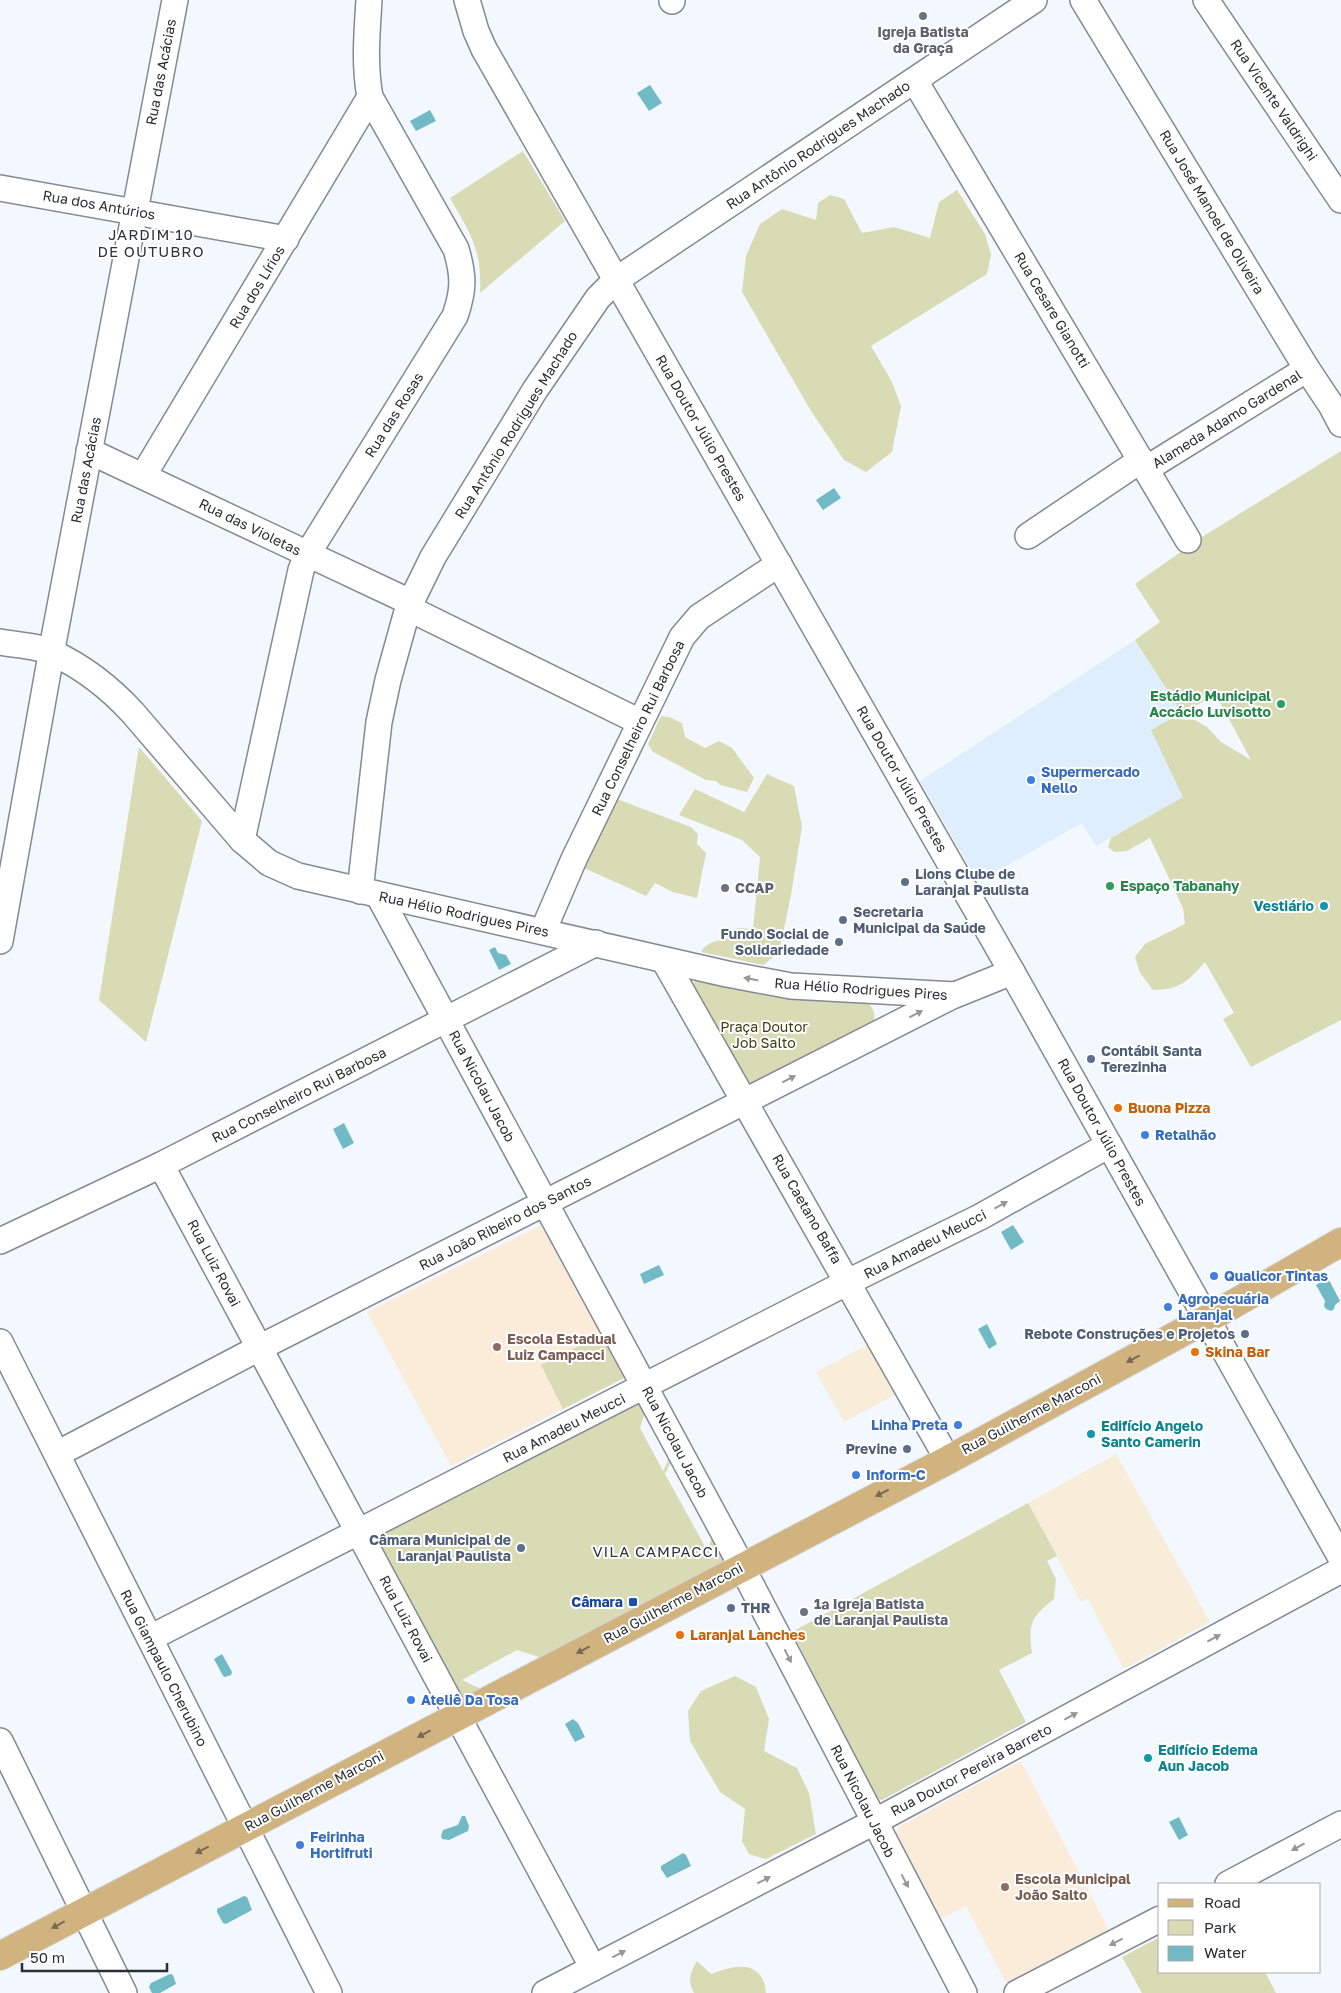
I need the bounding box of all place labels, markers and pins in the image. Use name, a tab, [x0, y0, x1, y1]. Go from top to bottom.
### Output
marker: Igreja Batista da Graça	[917, 10, 929, 22]
place label: Igreja Batista da Graça	[877, 23, 969, 56]
place label: Estádio Municipal Accácio Luvisotto	[1149, 687, 1271, 720]
marker: Estádio Municipal Accácio Luvisotto	[1275, 698, 1287, 710]
place label: Supermercado Nello	[1041, 763, 1140, 796]
marker: Supermercado Nello	[1025, 774, 1037, 786]
place label: Lions Clube de Laranjal Paulista	[915, 865, 1029, 898]
marker: Lions Clube de Laranjal Paulista	[899, 876, 911, 888]
place label: Espaço Tabanahy	[1120, 877, 1240, 894]
place label: CCAP	[735, 879, 774, 896]
marker: Espaço Tabanahy	[1104, 880, 1116, 892]
marker: CCAP	[719, 882, 731, 894]
place label: Vestiário	[1254, 897, 1314, 914]
marker: Vestiário	[1318, 900, 1330, 912]
place label: Secretaria Municipal da Saúde	[853, 903, 986, 936]
marker: Secretaria Municipal da Saúde	[837, 914, 849, 926]
place label: Fundo Social de Solidariedade	[721, 925, 829, 958]
marker: Fundo Social de Solidariedade	[833, 936, 845, 948]
place label: Contábil Santa Terezinha	[1101, 1042, 1202, 1075]
marker: Contábil Santa Terezinha	[1085, 1053, 1097, 1065]
place label: Buona Pizza	[1128, 1099, 1210, 1116]
marker: Buona Pizza	[1112, 1102, 1124, 1114]
place label: Retalhão	[1155, 1126, 1216, 1143]
marker: Retalhão	[1139, 1129, 1151, 1141]
place label: Qualicor Tintas	[1224, 1267, 1328, 1284]
marker: Qualicor Tintas	[1208, 1270, 1220, 1282]
place label: Agropecuária Laranjal	[1178, 1290, 1269, 1323]
marker: Agropecuária Laranjal	[1162, 1301, 1174, 1313]
place label: Rebote Construções e Projetos	[1024, 1325, 1235, 1342]
marker: Rebote Construções e Projetos	[1239, 1328, 1251, 1340]
place label: Escola Estadual Luiz Campacci	[507, 1330, 617, 1363]
marker: Escola Estadual Luiz Campacci	[491, 1341, 503, 1353]
place label: Skina Bar	[1205, 1343, 1270, 1360]
marker: Skina Bar	[1189, 1346, 1201, 1358]
place label: Linha Preta	[871, 1416, 948, 1433]
place label: Edifício Angelo Santo Camerin	[1101, 1417, 1203, 1450]
marker: Linha Preta	[952, 1419, 964, 1431]
marker: Edifício Angelo Santo Camerin	[1085, 1428, 1097, 1440]
place label: Previne	[845, 1440, 897, 1457]
marker: Previne	[901, 1443, 913, 1455]
place label: Inform-C	[866, 1466, 926, 1483]
marker: Inform-C	[850, 1469, 862, 1481]
place label: Câmara Municipal de Laranjal Paulista	[369, 1531, 511, 1564]
marker: Câmara Municipal de Laranjal Paulista	[515, 1542, 527, 1554]
place label: Câmara	[571, 1593, 623, 1610]
place label: 1ª Igreja Batista de Laranjal Paulista	[814, 1595, 948, 1628]
marker: Câmara	[627, 1596, 639, 1608]
place label: THR	[741, 1599, 771, 1616]
marker: THR	[725, 1602, 737, 1614]
marker: 1ª Igreja Batista de Laranjal Paulista	[798, 1606, 810, 1618]
place label: Laranjal Lanches	[690, 1626, 806, 1643]
marker: Laranjal Lanches	[674, 1629, 686, 1641]
place label: Ateliê Da Tosa	[421, 1691, 519, 1708]
marker: Ateliê Da Tosa	[405, 1694, 417, 1706]
place label: Edifício Edema Aun Jacob	[1158, 1741, 1258, 1774]
marker: Edifício Edema Aun Jacob	[1142, 1752, 1154, 1764]
place label: Feirinha Hortifruti	[310, 1828, 373, 1861]
marker: Feirinha Hortifruti	[294, 1839, 306, 1851]
place label: Escola Municipal João Salto	[1015, 1870, 1131, 1903]
marker: Escola Municipal João Salto	[999, 1881, 1011, 1893]

